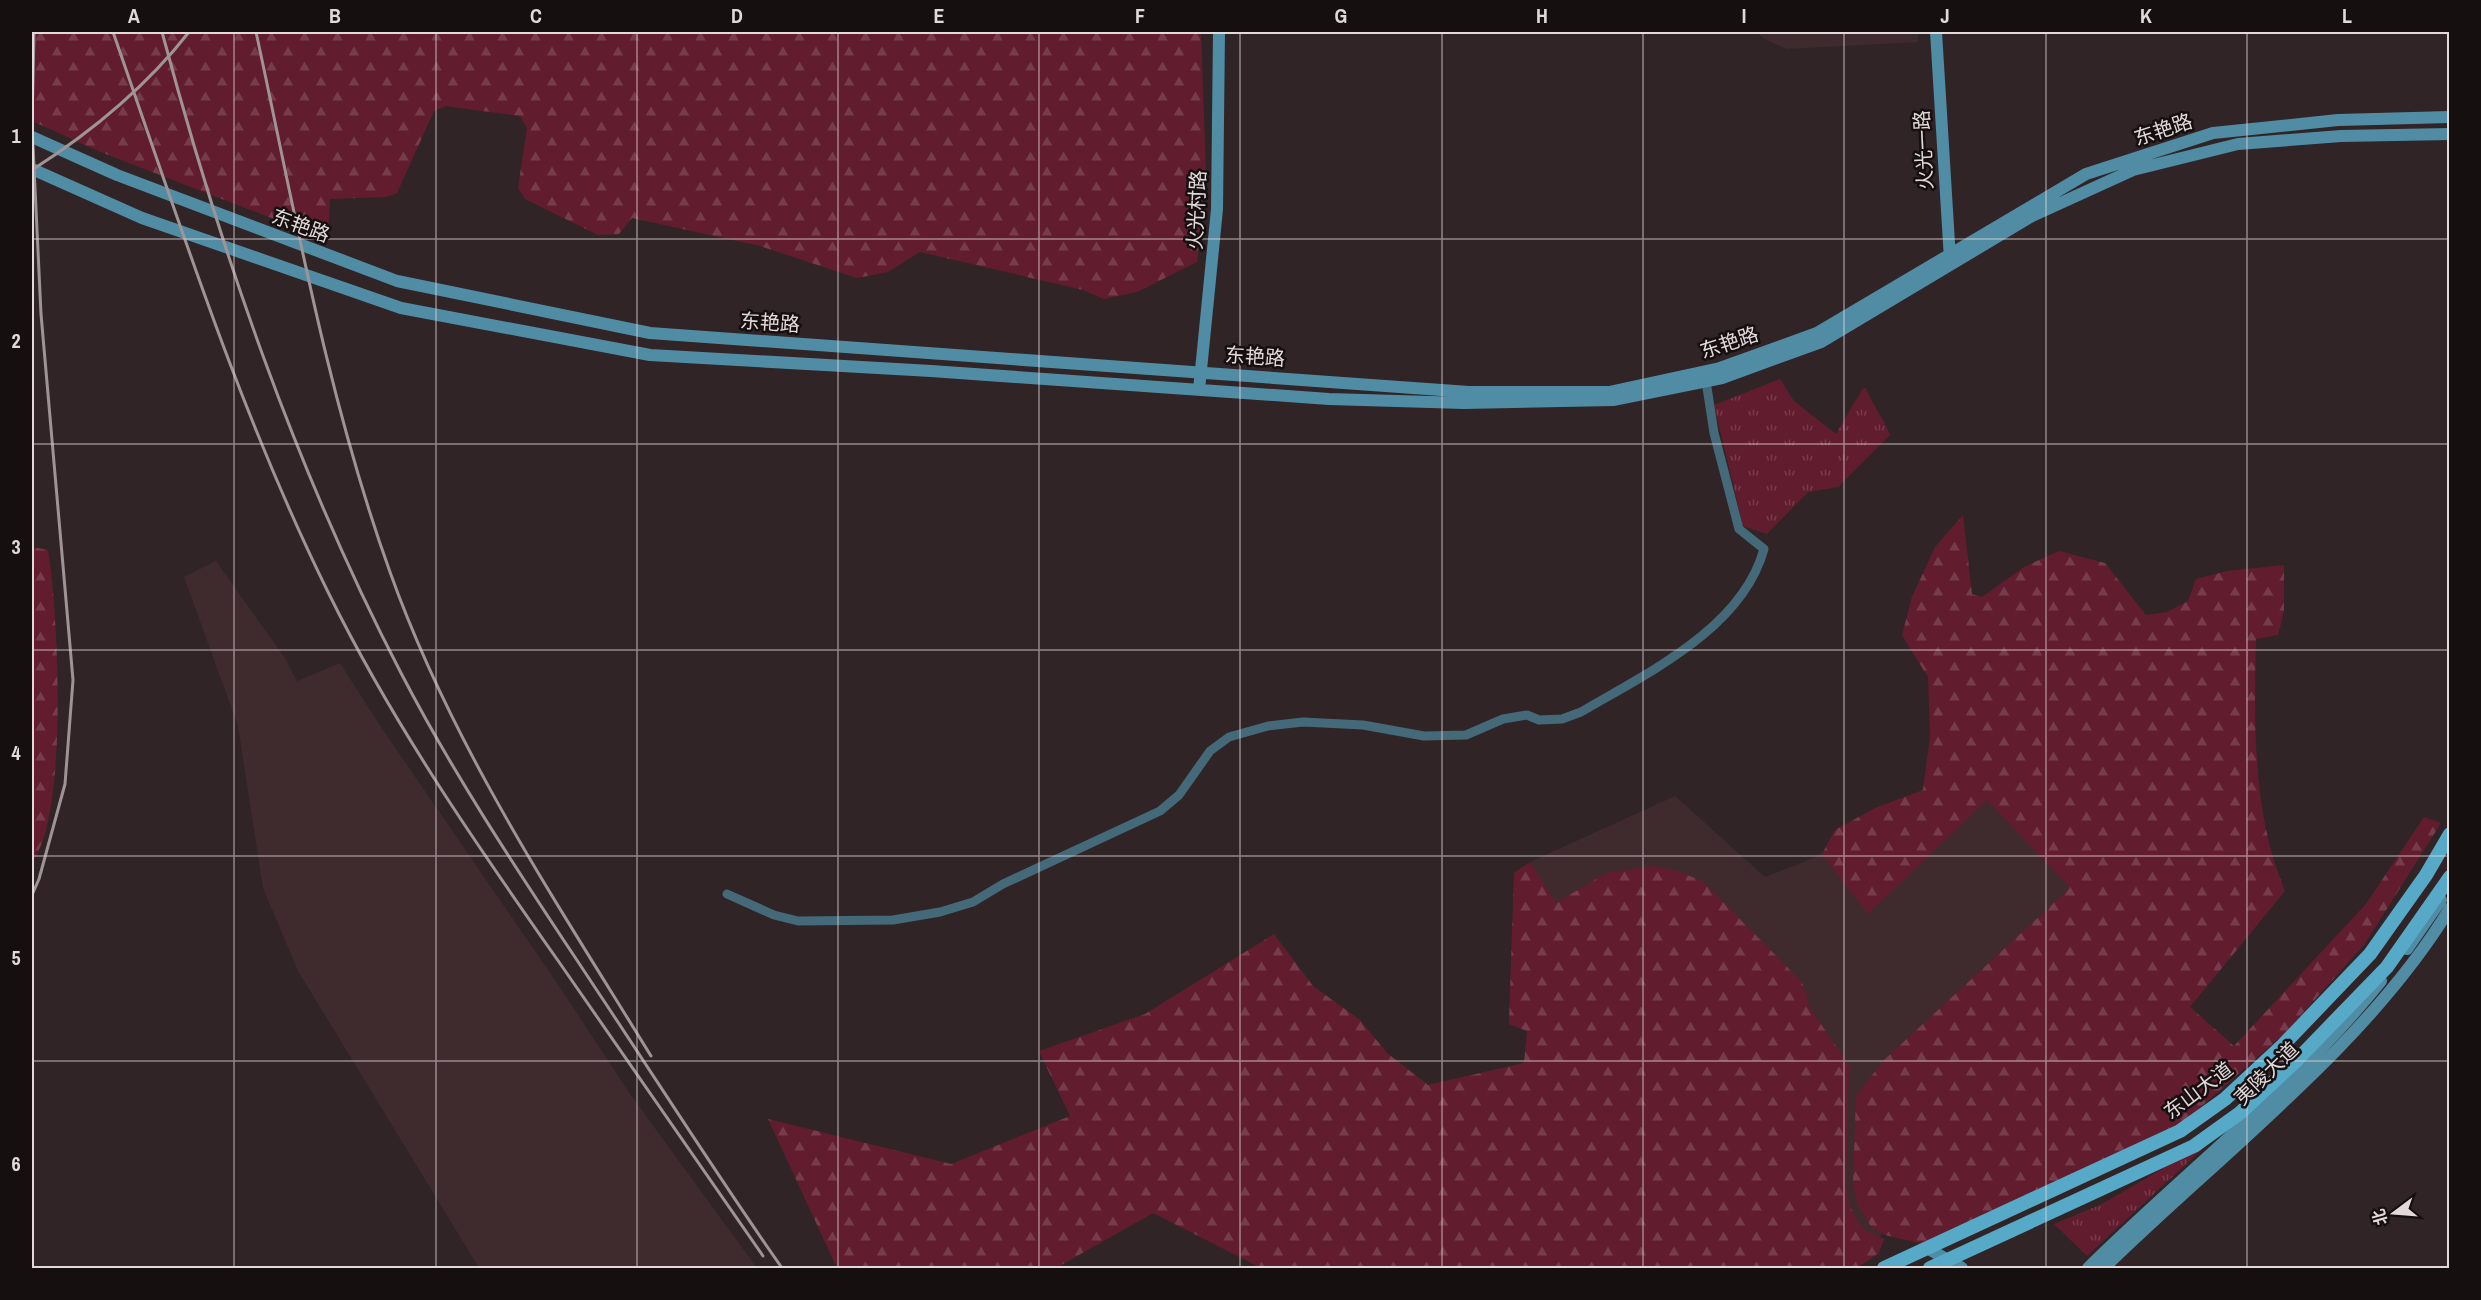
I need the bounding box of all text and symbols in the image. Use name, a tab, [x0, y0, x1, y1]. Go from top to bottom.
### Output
text: A	[128, 2, 140, 29]
text: B	[329, 2, 341, 29]
text: C	[530, 2, 542, 29]
text: D	[731, 2, 743, 29]
text: E	[934, 2, 945, 29]
text: F	[1135, 2, 1145, 29]
text: G	[1335, 2, 1347, 29]
text: H	[1536, 2, 1548, 29]
text: I	[1742, 2, 1746, 29]
text: J	[1940, 2, 1950, 29]
text: K	[2140, 2, 2152, 29]
text: L	[2342, 2, 2352, 29]
street label: 东艳路	[2130, 107, 2196, 151]
street label: 火光一路	[1907, 109, 1939, 191]
text: 1	[11, 122, 21, 149]
street label: 火光村路	[1180, 169, 1212, 251]
street label: 东艳路	[268, 202, 334, 248]
street label: 东艳路	[739, 306, 801, 338]
street label: 东艳路	[1696, 320, 1762, 364]
text: 2	[11, 327, 21, 354]
street label: 东艳路	[1224, 340, 1286, 372]
text: 3	[11, 533, 21, 560]
text: 4	[11, 739, 21, 766]
text: 5	[11, 944, 21, 971]
street label: 夷陵大道	[2228, 1036, 2304, 1110]
street label: 东山大道	[2158, 1055, 2238, 1125]
text: 6	[11, 1150, 21, 1177]
north arrow	[2364, 1183, 2424, 1243]
text: 北	[2367, 1206, 2392, 1228]

